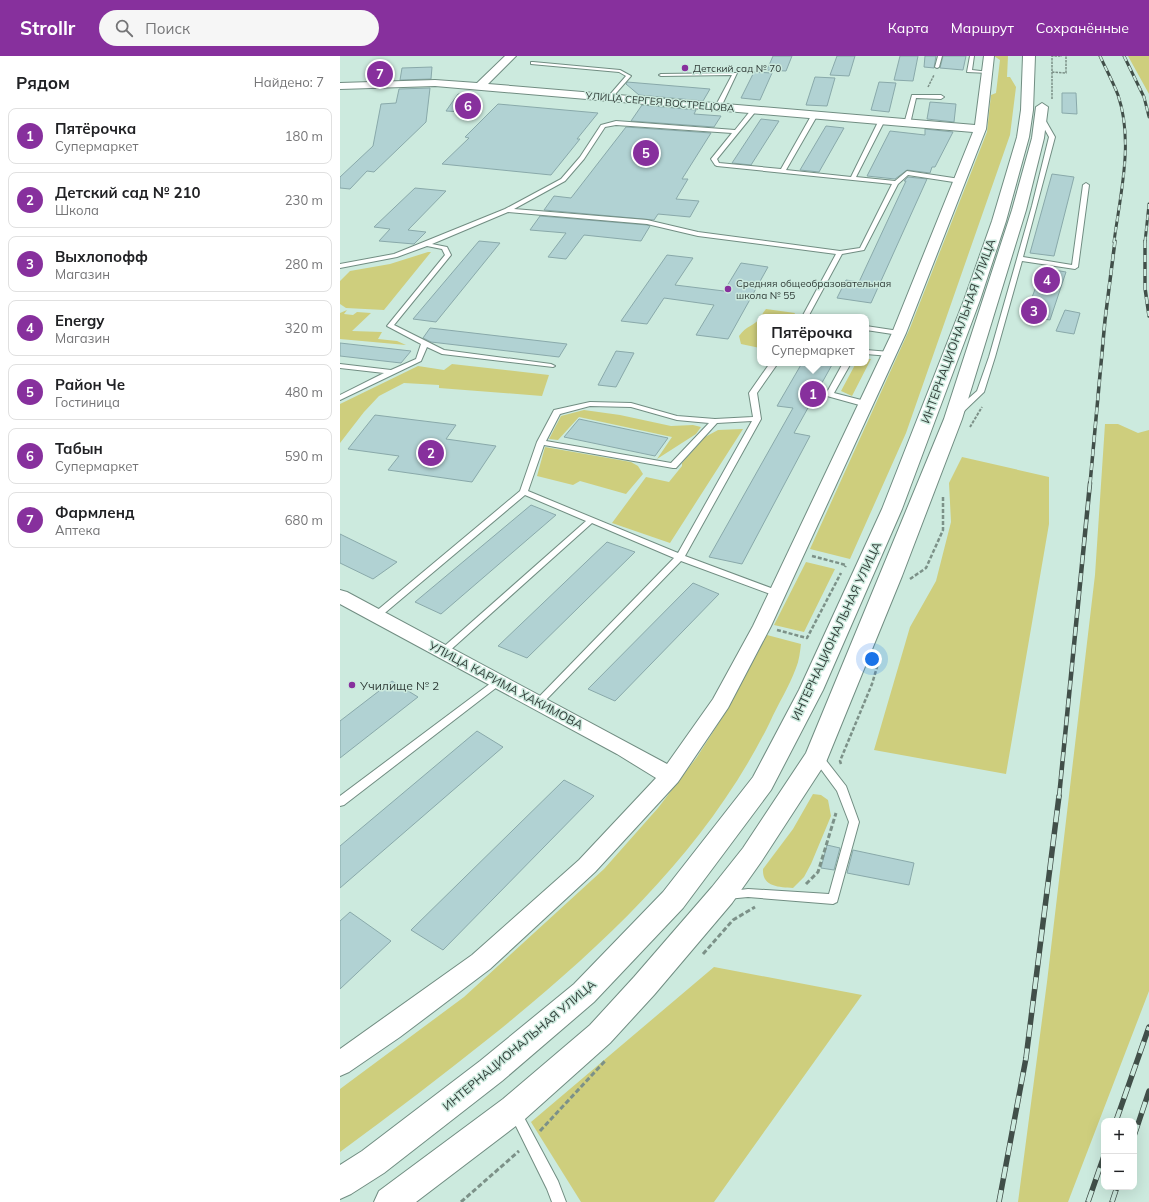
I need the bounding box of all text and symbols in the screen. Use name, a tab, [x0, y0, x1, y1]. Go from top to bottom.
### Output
search box	[99, 10, 379, 46]
text: Strollr	[20, 16, 75, 40]
icon: search	[113, 17, 135, 39]
text: Поиск	[145, 19, 190, 38]
text: Карта	[888, 19, 929, 37]
text: Маршрут	[951, 19, 1014, 37]
text: Сохранённые	[1036, 19, 1129, 37]
pin: 7	[367, 59, 393, 89]
place label: Детский сад № 70	[693, 62, 781, 75]
marker: Детский сад № 70	[680, 63, 690, 73]
text: Рядом	[16, 72, 70, 93]
text: Найдено: 7	[254, 74, 324, 90]
street label: УЛИЦА СЕРГЕЯ ВОСТРЕЦОВА	[584, 89, 736, 115]
pin: 6	[455, 91, 481, 121]
text: Пятёрочка	[55, 119, 136, 138]
text: 1	[26, 128, 34, 144]
text: 180 m	[285, 128, 323, 144]
text: Супермаркет	[55, 138, 138, 154]
pin: 5	[633, 138, 659, 168]
text: Детский сад № 210	[55, 183, 201, 202]
text: 2	[26, 192, 34, 208]
text: 230 m	[285, 192, 323, 208]
text: Школа	[55, 202, 99, 218]
street label: ИНТЕРНАЦИОНАЛЬНАЯ УЛИЦА	[918, 236, 999, 425]
text: Выхлопофф	[55, 247, 148, 266]
text: 3	[26, 256, 34, 272]
text: 280 m	[285, 256, 323, 272]
pin: 4	[1034, 265, 1060, 295]
text: Магазин	[55, 266, 110, 282]
place label: Средняя общеобразовательная школа № 55	[736, 277, 891, 302]
marker: Средняя общеобразовательная школа № 55	[723, 284, 733, 294]
pin: 3	[1021, 296, 1047, 326]
text: Energy	[55, 311, 104, 330]
popup	[757, 314, 869, 366]
text: 4	[26, 320, 34, 336]
text: 320 m	[285, 320, 323, 336]
text: Пятёрочка	[771, 323, 853, 342]
text: Магазин	[55, 330, 110, 346]
text: Супермаркет	[771, 342, 855, 358]
text: Район Че	[55, 375, 125, 394]
pin: 1	[800, 379, 826, 409]
text: 5	[26, 384, 34, 400]
text: 480 m	[285, 384, 323, 400]
text: Гостиница	[55, 394, 120, 410]
pin: 2	[418, 438, 444, 468]
text: Табын	[55, 439, 103, 458]
text: 6	[26, 448, 34, 464]
text: 590 m	[285, 448, 323, 464]
text: Супермаркет	[55, 458, 138, 474]
text: Фармленд	[55, 503, 134, 522]
text: 7	[26, 512, 34, 528]
text: 680 m	[285, 512, 323, 528]
text: Аптека	[55, 522, 100, 538]
street label: ИНТЕРНАЦИОНАЛЬНАЯ УЛИЦА	[788, 539, 884, 723]
street label: УЛИЦА КАРИМА ХАКИМОВА	[425, 637, 586, 732]
your location	[862, 649, 882, 669]
place label: Училище № 2	[359, 678, 439, 693]
marker: Училище № 2	[347, 680, 357, 690]
street label: ИНТЕРНАЦИОНАЛЬНАЯ УЛИЦА	[439, 976, 599, 1114]
map controls	[1101, 1118, 1137, 1190]
button: +	[1101, 1118, 1137, 1154]
button: −	[1101, 1154, 1137, 1190]

